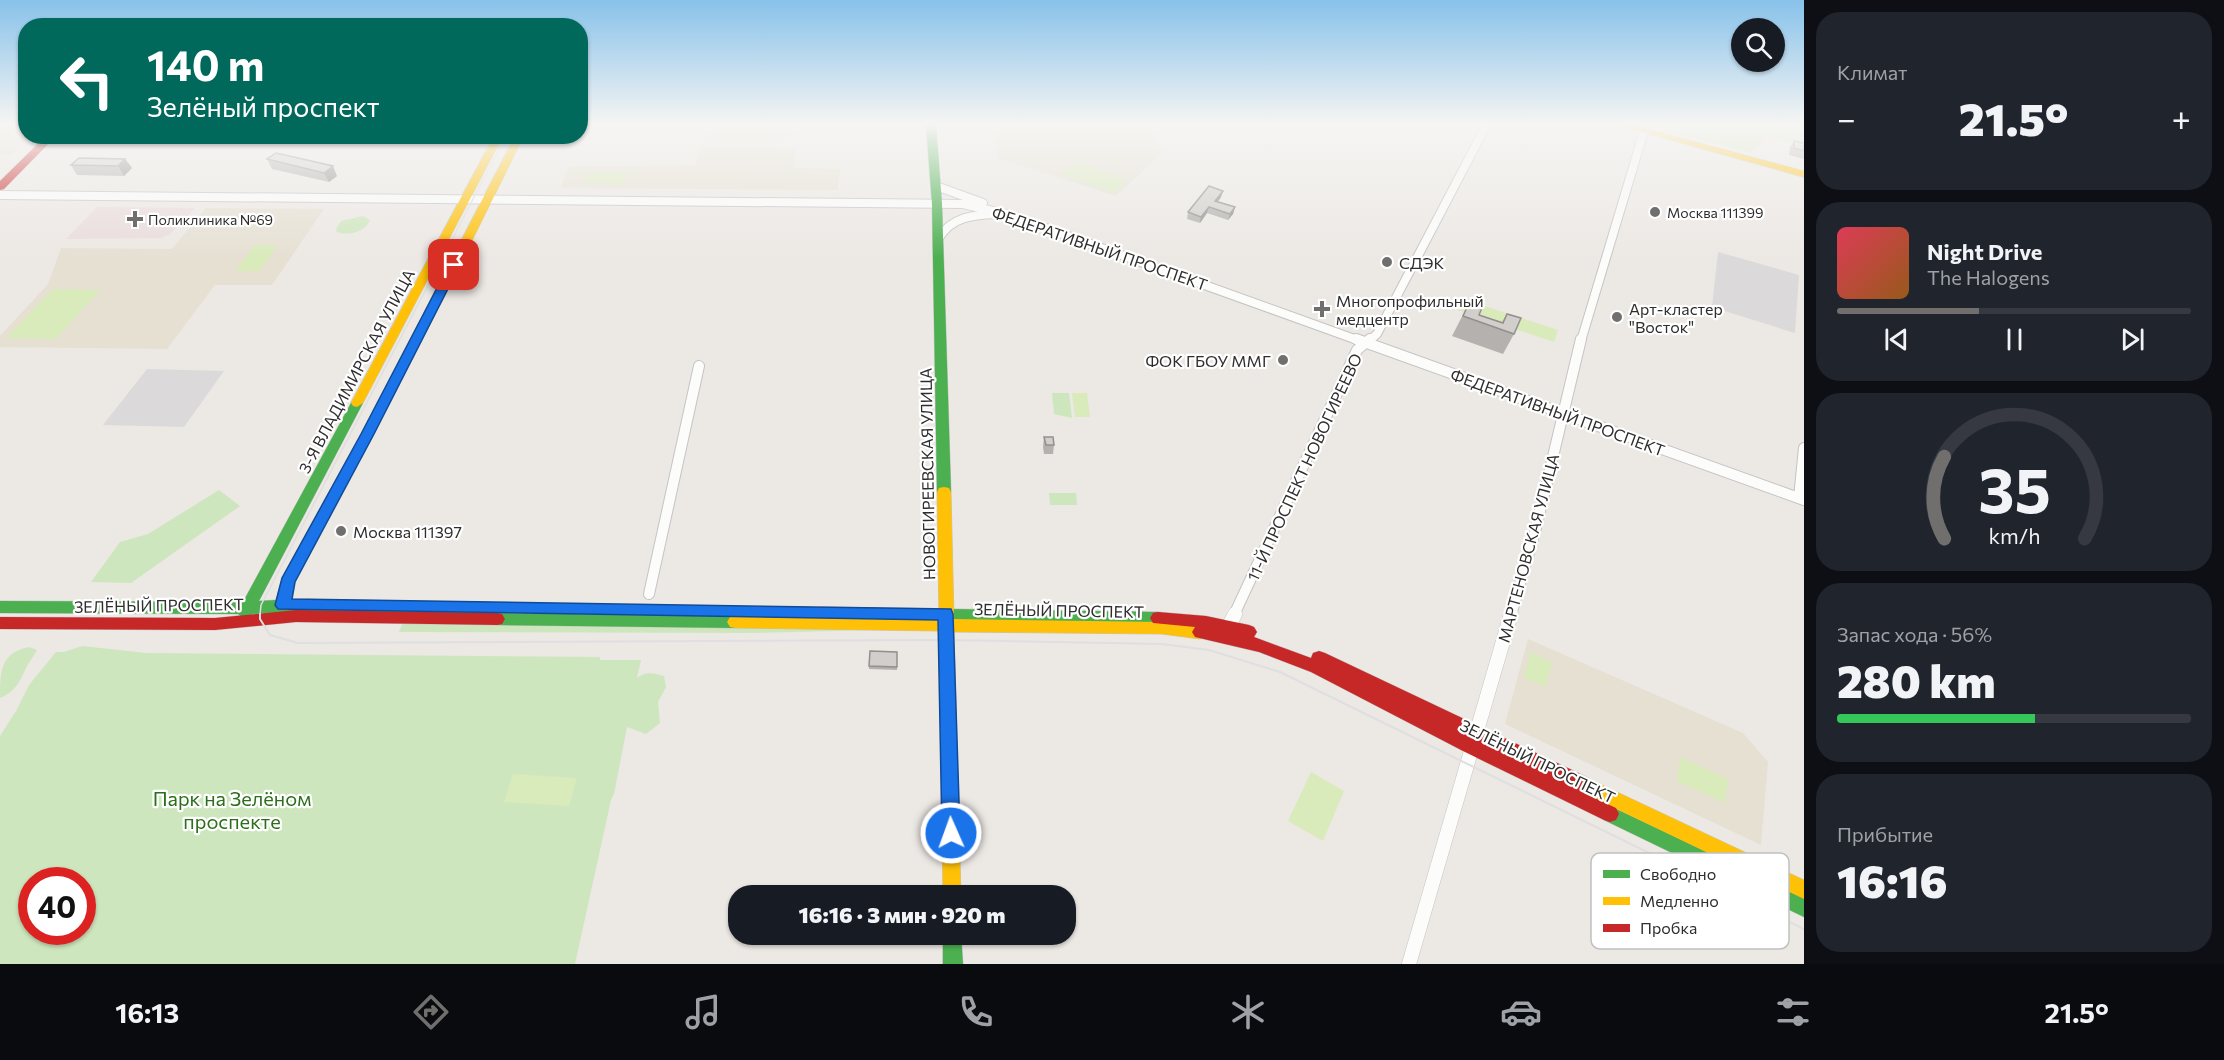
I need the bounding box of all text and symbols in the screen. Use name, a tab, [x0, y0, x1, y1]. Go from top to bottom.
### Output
map controls	[1731, 18, 1785, 72]
button: search	[1731, 18, 1785, 72]
text: 140 m	[147, 38, 264, 90]
icon: left	[48, 42, 126, 120]
text: Климат	[1837, 60, 1907, 84]
text: Зелёный проспект	[147, 90, 380, 123]
text: 21.5°	[1959, 90, 2069, 145]
text: −	[1837, 97, 1856, 138]
text: +	[2172, 97, 2191, 138]
street label: ФЕДЕРАТИВНЫЙ ПРОСПЕКТ	[990, 202, 1210, 294]
place label: Москва 111399	[1667, 204, 1763, 221]
marker: Москва 111399	[1648, 205, 1662, 219]
marker: Поликлиника №69	[126, 210, 144, 228]
place label: Поликлиника №69	[148, 211, 273, 228]
text: Night Drive	[1927, 238, 2042, 265]
pin	[428, 239, 479, 290]
icon: arrive	[437, 248, 470, 281]
place label: СДЭК	[1399, 253, 1444, 272]
marker: СДЭК	[1380, 255, 1394, 269]
text: The Halogens	[1927, 265, 2050, 289]
street label: 3-Я ВЛАДИМИРСКАЯ УЛИЦА	[294, 266, 418, 476]
place label: Многопрофильный медцентр	[1336, 291, 1484, 328]
place label: Арт-кластер "Восток"	[1629, 299, 1723, 336]
marker: Многопрофильный медцентр	[1313, 300, 1331, 318]
marker: Арт-кластер "Восток"	[1610, 310, 1624, 324]
icon: previous	[1880, 323, 1913, 356]
icon: pause	[1998, 323, 2031, 356]
icon: next	[2116, 323, 2149, 356]
street label: 11-Й ПРОСПЕКТ НОВОГИРЕЕВО	[1243, 350, 1365, 584]
place label: ФОК ГБОУ ММГ	[1145, 351, 1271, 370]
marker: ФОК ГБОУ ММГ	[1276, 353, 1290, 367]
street label: ФЕДЕРАТИВНЫЙ ПРОСПЕКТ	[1448, 364, 1668, 460]
street label: НОВОГИРЕЕВСКАЯ УЛИЦА	[916, 368, 938, 580]
text: 35	[1978, 450, 2050, 526]
street label: МАРТЕНОВСКАЯ УЛИЦА	[1494, 451, 1562, 645]
place label: Москва 111397	[353, 522, 462, 541]
text: km/h	[1988, 522, 2040, 548]
marker: Москва 111397	[334, 524, 348, 538]
street label: ЗЕЛЁНЫЙ ПРОСПЕКТ	[74, 594, 244, 616]
street label: ЗЕЛЁНЫЙ ПРОСПЕКТ	[974, 599, 1144, 621]
text: Запас хода · 56%	[1837, 622, 1992, 646]
text: 280 km	[1837, 652, 1995, 707]
street label: ЗЕЛЁНЫЙ ПРОСПЕКТ	[1457, 715, 1619, 807]
park label: Парк на Зелёном проспекте	[153, 786, 311, 833]
position arrow	[919, 801, 983, 865]
text: Прибытие	[1837, 822, 1933, 846]
text: 16:16	[1837, 852, 1948, 907]
legend	[1591, 853, 1789, 949]
text: Свободно	[1640, 864, 1716, 883]
speed limit sign: 40	[18, 867, 96, 945]
text: Медленно	[1640, 891, 1719, 910]
text: 16:16 · 3 мин · 920 m	[799, 901, 1005, 928]
text: Пробка	[1640, 918, 1697, 937]
icon: directions	[410, 991, 452, 1033]
icon: music	[682, 991, 724, 1033]
icon: phone	[955, 991, 997, 1033]
icon: climate	[1227, 991, 1269, 1033]
icon: car	[1500, 991, 1542, 1033]
icon: filters	[1772, 991, 1814, 1033]
text: 16:13	[115, 996, 179, 1029]
text: 21.5°	[2045, 996, 2109, 1029]

